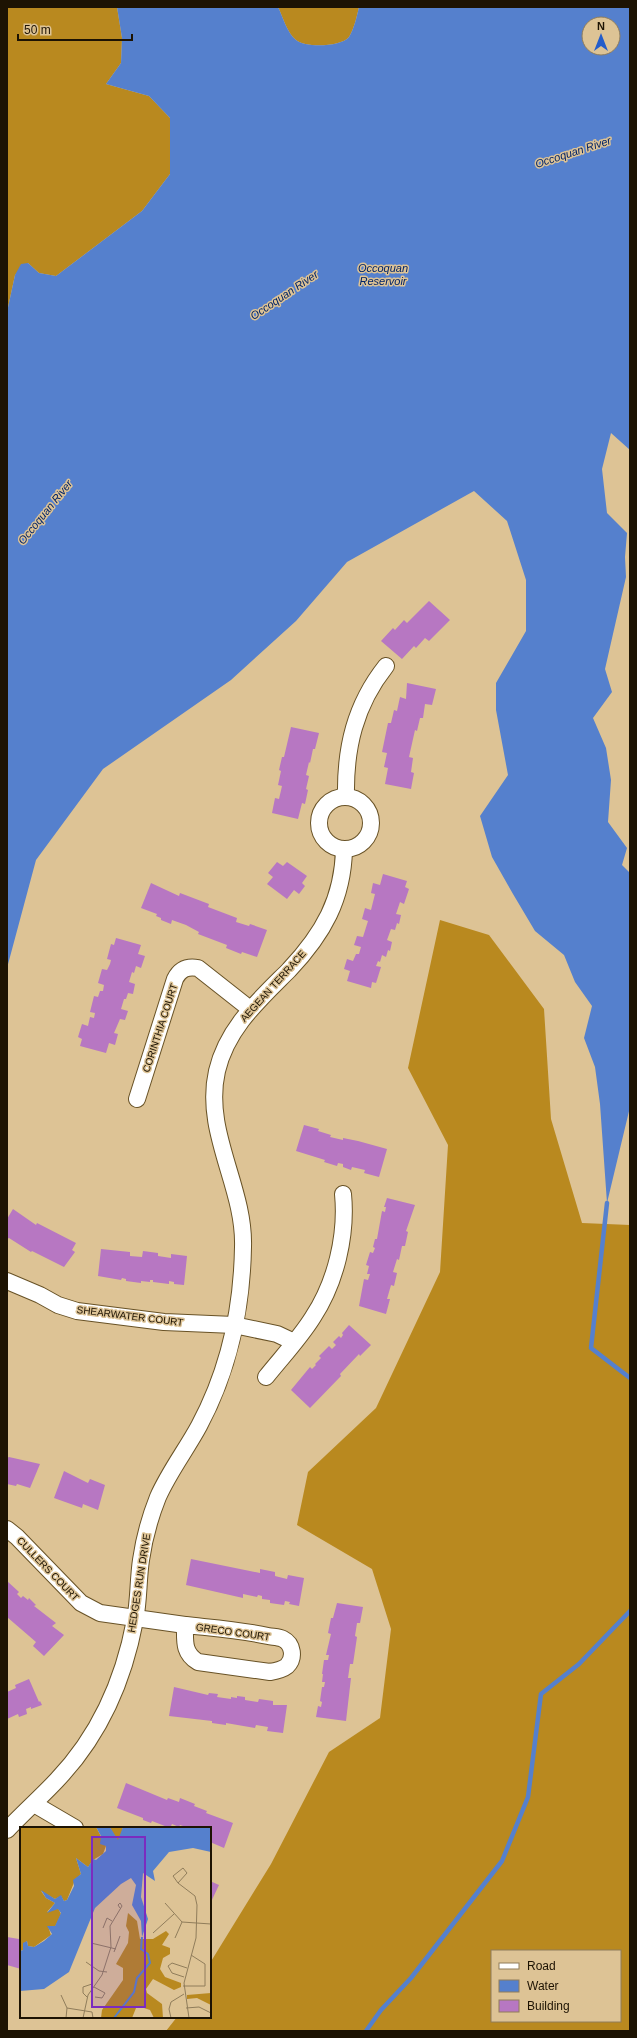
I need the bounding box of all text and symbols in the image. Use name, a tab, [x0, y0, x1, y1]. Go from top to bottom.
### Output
scale bar	[18, 16, 132, 42]
north arrow	[581, 16, 621, 56]
text: N	[597, 20, 605, 32]
text: 50 m	[24, 23, 51, 37]
water label: Occoquan River	[534, 134, 614, 170]
water label: Occoquan Reservoir	[358, 262, 408, 287]
water label: Occoquan River	[248, 267, 321, 322]
water label: Occoquan River	[16, 477, 75, 546]
street label: AEGEAN TERRACE	[238, 948, 308, 1024]
street label: CORINTHIA COURT	[140, 982, 180, 1074]
street label: SHEARWATER COURT	[76, 1304, 184, 1328]
street label: HEDGES RUN DRIVE	[126, 1532, 152, 1633]
street label: CULLERS COURT	[15, 1535, 81, 1603]
street label: GRECO COURT	[195, 1621, 271, 1643]
inset map	[20, 1827, 211, 2018]
legend	[491, 1950, 621, 2022]
text: Road	[527, 1959, 556, 1973]
text: Water	[527, 1979, 559, 1993]
text: Building	[527, 1999, 570, 2013]

